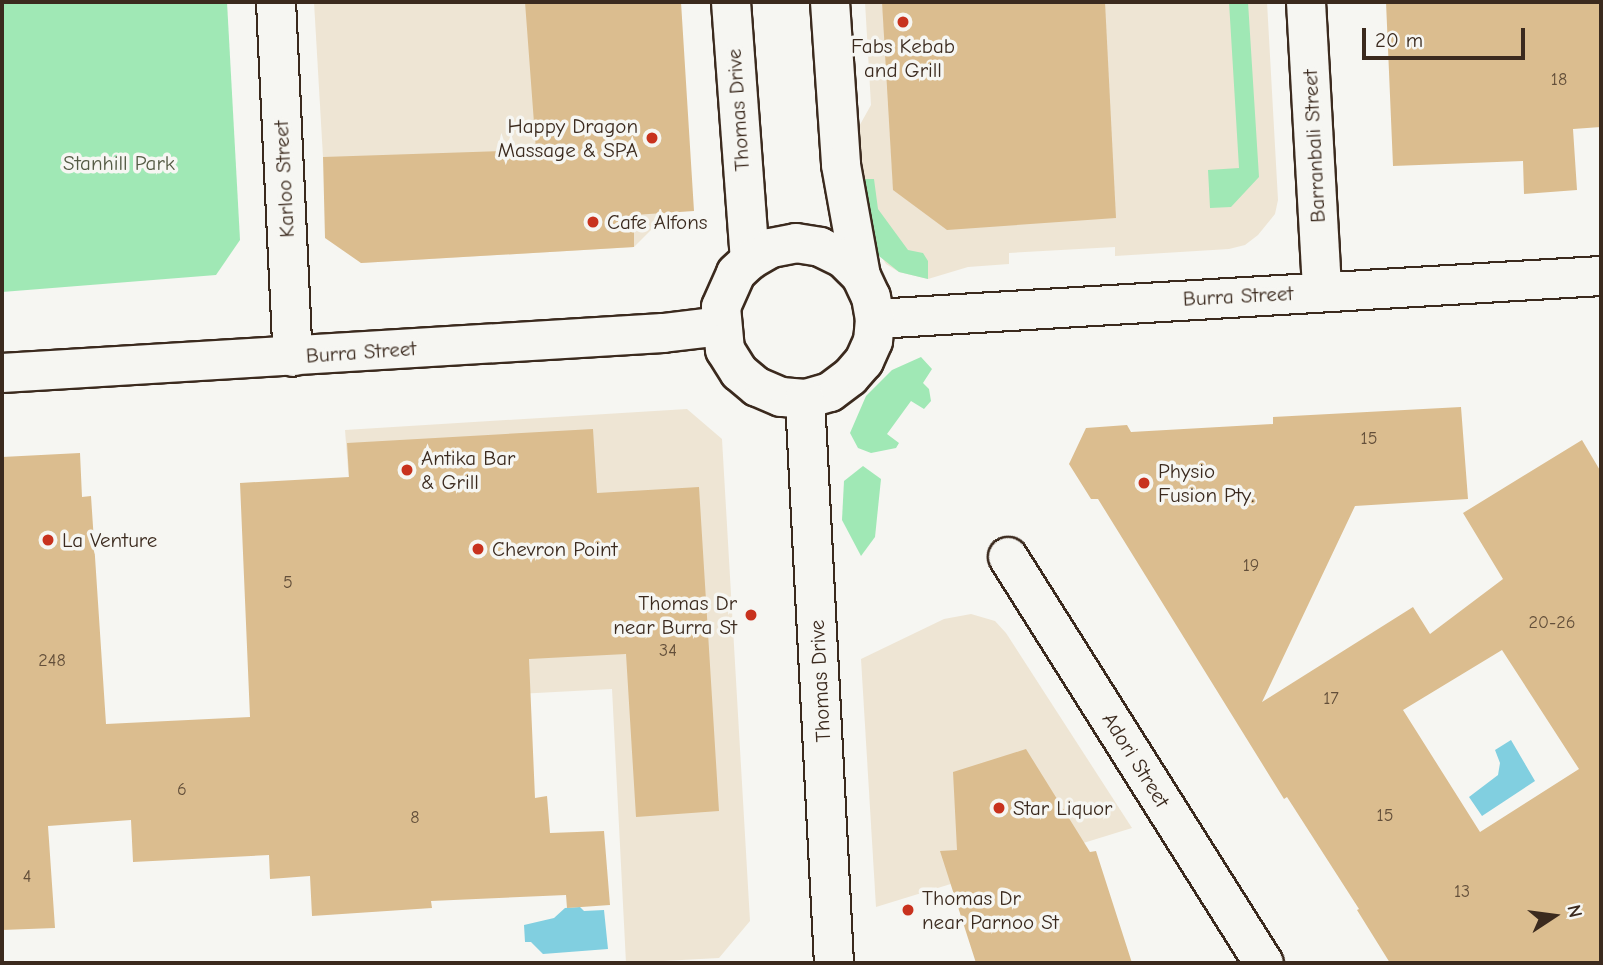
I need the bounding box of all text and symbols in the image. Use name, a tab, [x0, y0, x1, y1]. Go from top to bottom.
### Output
marker: Fabs Kebab and Grill	[895, 14, 911, 30]
scale bar	[1365, 14, 1528, 58]
text: 20 m	[1375, 28, 1423, 52]
place label: Fabs Kebab and Grill	[851, 33, 955, 83]
street label: Thomas Drive	[721, 48, 755, 172]
street label: Barranbali Street	[1297, 69, 1331, 223]
house number: 18	[1551, 69, 1567, 91]
place label: Happy Dragon Massage & SPA	[497, 113, 638, 163]
street label: Karloo Street	[268, 120, 300, 238]
marker: Happy Dragon Massage & SPA	[644, 130, 660, 146]
park label: Stanhill Park	[63, 150, 175, 176]
place label: Cafe Alfons	[607, 209, 707, 235]
marker: Cafe Alfons	[585, 214, 601, 230]
street label: Burra Street	[1182, 281, 1294, 311]
street label: Burra Street	[305, 336, 417, 368]
house number: 15	[1361, 428, 1377, 450]
place label: Antika Bar & Grill	[421, 445, 515, 495]
place label: Physio Fusion Pty.	[1158, 458, 1254, 508]
marker: Antika Bar & Grill	[399, 462, 415, 478]
marker: Physio Fusion Pty.	[1136, 475, 1152, 491]
place label: La Venture	[62, 527, 157, 553]
marker: La Venture	[40, 532, 56, 548]
place label: Chevron Point	[492, 536, 618, 562]
marker: Chevron Point	[470, 541, 486, 557]
house number: 19	[1243, 555, 1259, 577]
house number: 5	[283, 572, 293, 594]
place label: Thomas Dr near Burra St	[613, 590, 737, 640]
marker: Thomas Dr near Burra St	[743, 607, 759, 623]
house number: 20-26	[1529, 612, 1575, 634]
street label: Thomas Drive	[804, 619, 836, 743]
house number: 34	[659, 640, 677, 662]
house number: 248	[38, 650, 66, 672]
house number: 17	[1323, 688, 1339, 710]
street label: Adori Street	[1097, 708, 1175, 812]
house number: 6	[177, 779, 187, 801]
place label: Star Liquor	[1013, 795, 1112, 821]
marker: Star Liquor	[991, 800, 1007, 816]
house number: 15	[1377, 805, 1393, 827]
house number: 8	[410, 807, 420, 829]
house number: 4	[23, 866, 31, 888]
house number: 13	[1454, 881, 1470, 903]
north arrow	[1519, 881, 1589, 951]
place label: Thomas Dr near Parnoo St	[922, 885, 1059, 935]
marker: Thomas Dr near Parnoo St	[900, 902, 916, 918]
text: N	[1562, 903, 1587, 920]

